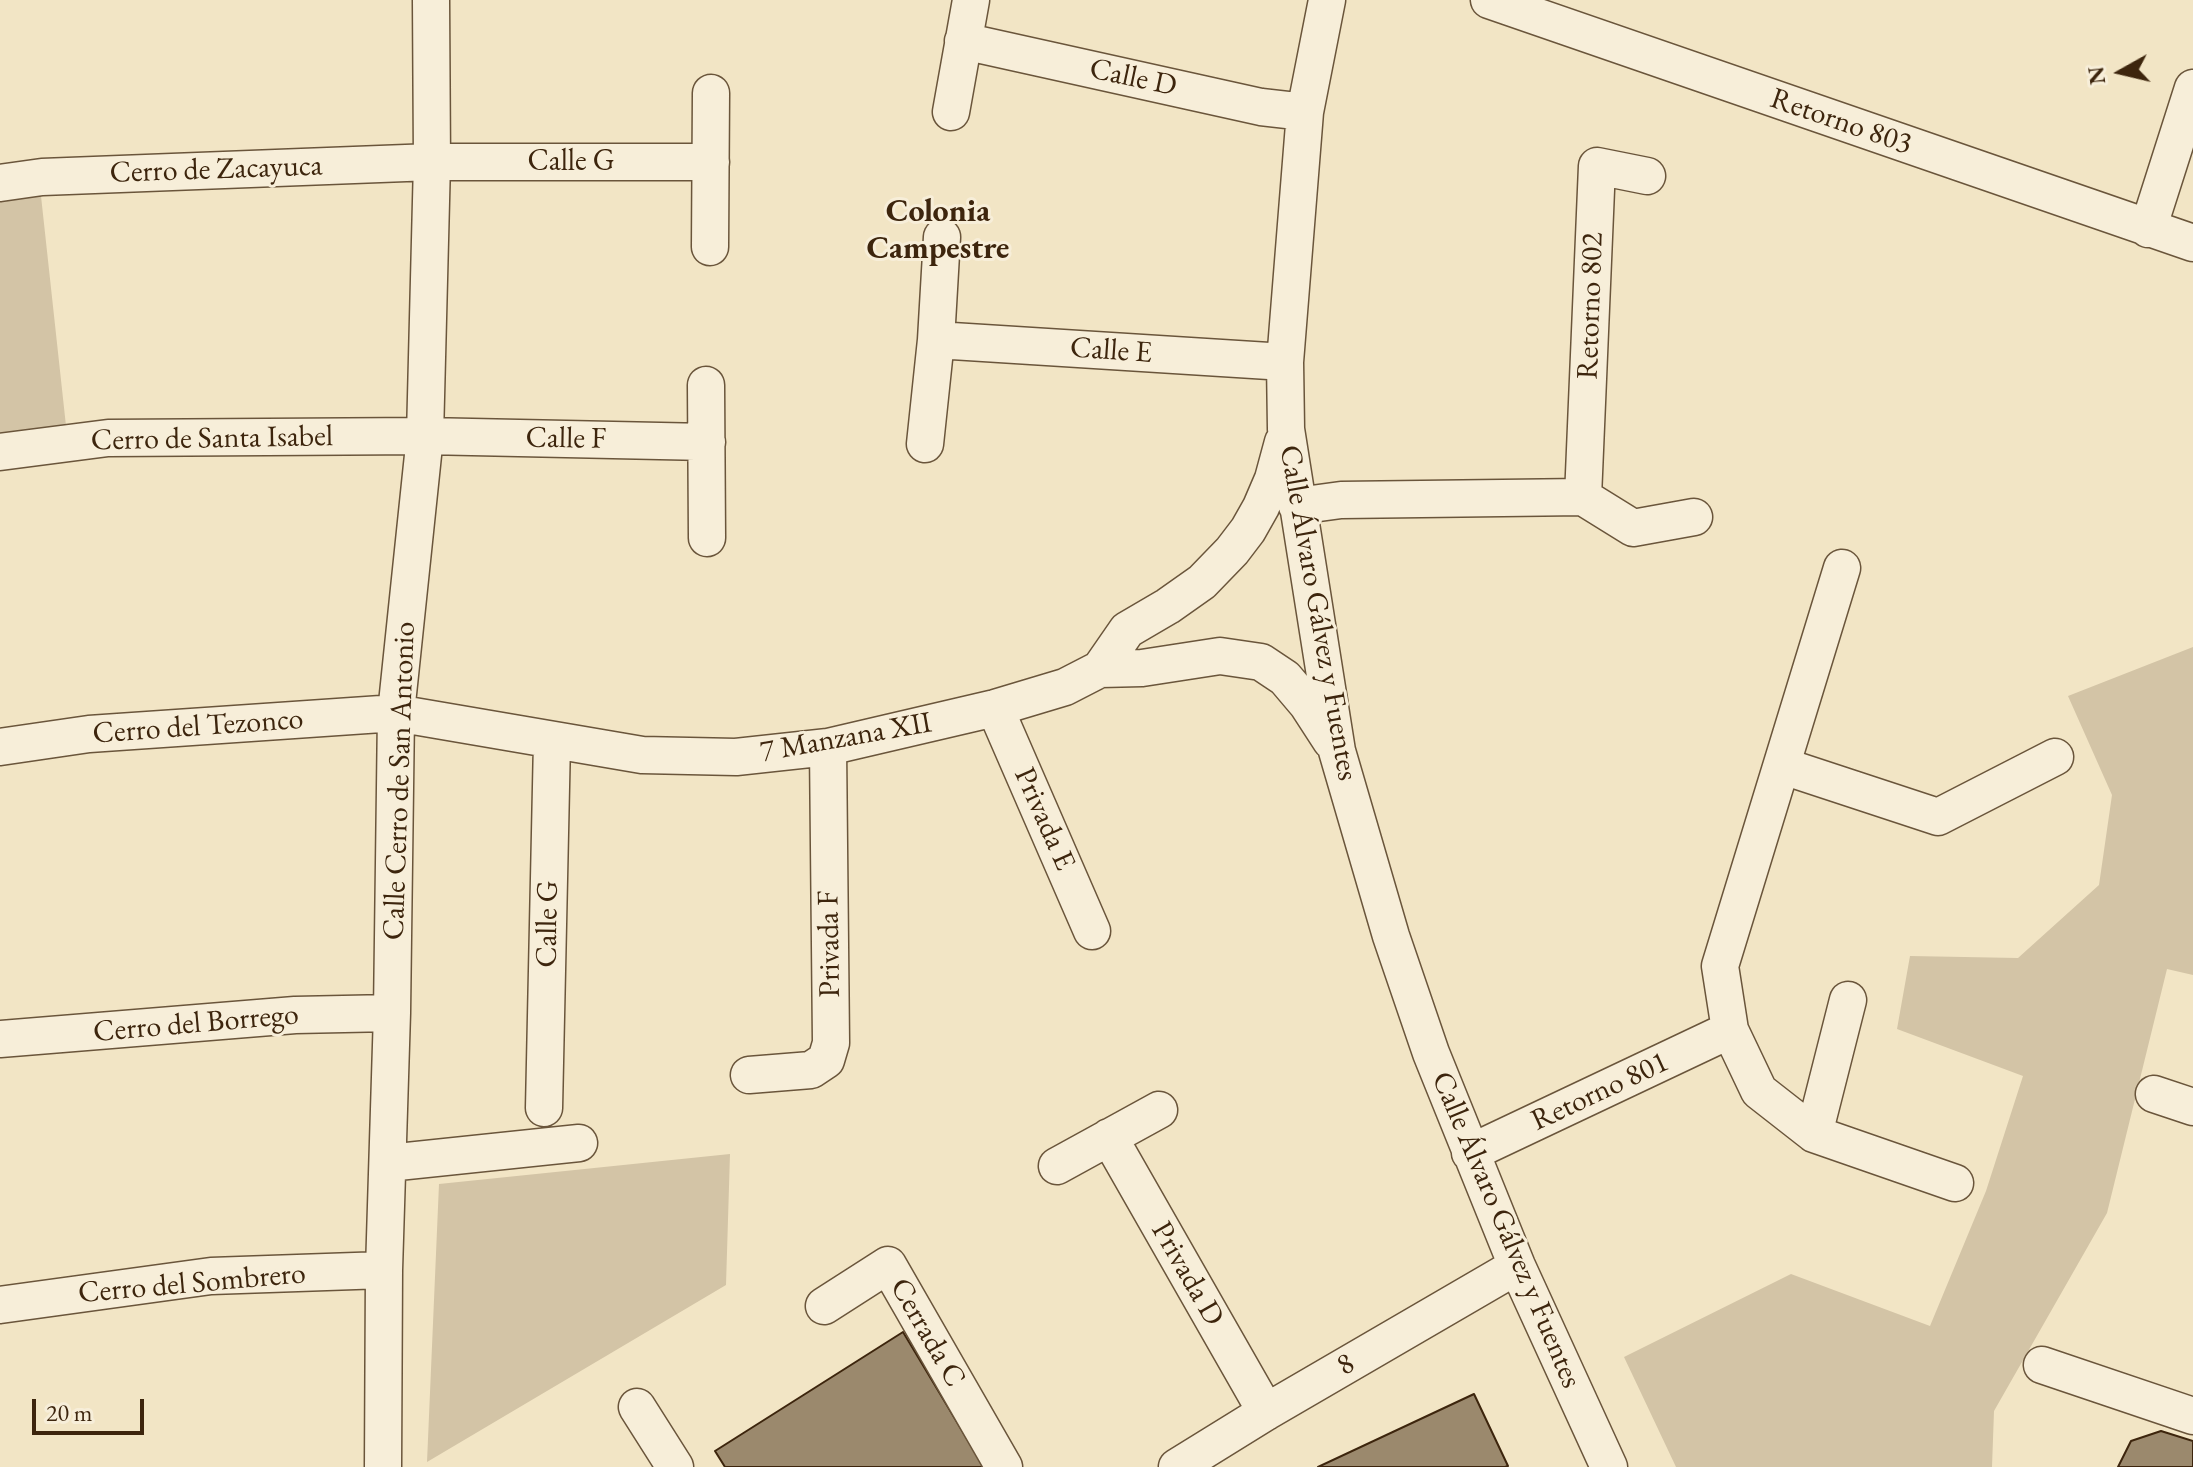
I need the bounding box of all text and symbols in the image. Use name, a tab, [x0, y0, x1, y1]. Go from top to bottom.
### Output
north arrow	[2081, 32, 2161, 112]
street label: Calle D	[1086, 51, 1180, 105]
text: N	[2081, 65, 2112, 86]
street label: Retorno 803	[1766, 81, 1916, 163]
street label: Calle G	[527, 144, 615, 180]
street label: Cerro de Zacayuca	[109, 148, 323, 192]
district label: Colonia Campestre	[867, 193, 1009, 268]
street label: Retorno 802	[1570, 232, 1612, 380]
street label: Calle E	[1069, 330, 1153, 372]
street label: Cerro de Santa Isabel	[91, 419, 333, 459]
street label: Calle F	[525, 420, 607, 458]
street label: Calle Álvaro Gálvez y Fuentes	[1271, 442, 1365, 784]
street label: Calle Cerro de San Antonio	[376, 621, 424, 941]
street label: Cerro del Tezonco	[91, 702, 305, 752]
street label: 7 Manzana XII	[758, 705, 934, 771]
street label: Privada E	[1005, 762, 1083, 876]
street label: Calle G	[529, 880, 567, 968]
street label: Privada F	[811, 890, 849, 998]
street label: Cerro del Borrego	[92, 997, 300, 1051]
street label: Retorno 801	[1526, 1045, 1674, 1139]
street label: Calle Álvaro Gálvez y Fuentes	[1423, 1066, 1589, 1394]
street label: Privada D	[1143, 1215, 1231, 1333]
street label: Cerro del Sombrero	[77, 1256, 307, 1312]
street label: Cerrada C	[882, 1272, 972, 1394]
street label: 8	[1331, 1346, 1361, 1384]
scale bar	[36, 1383, 148, 1433]
text: 20 m	[46, 1397, 93, 1428]

